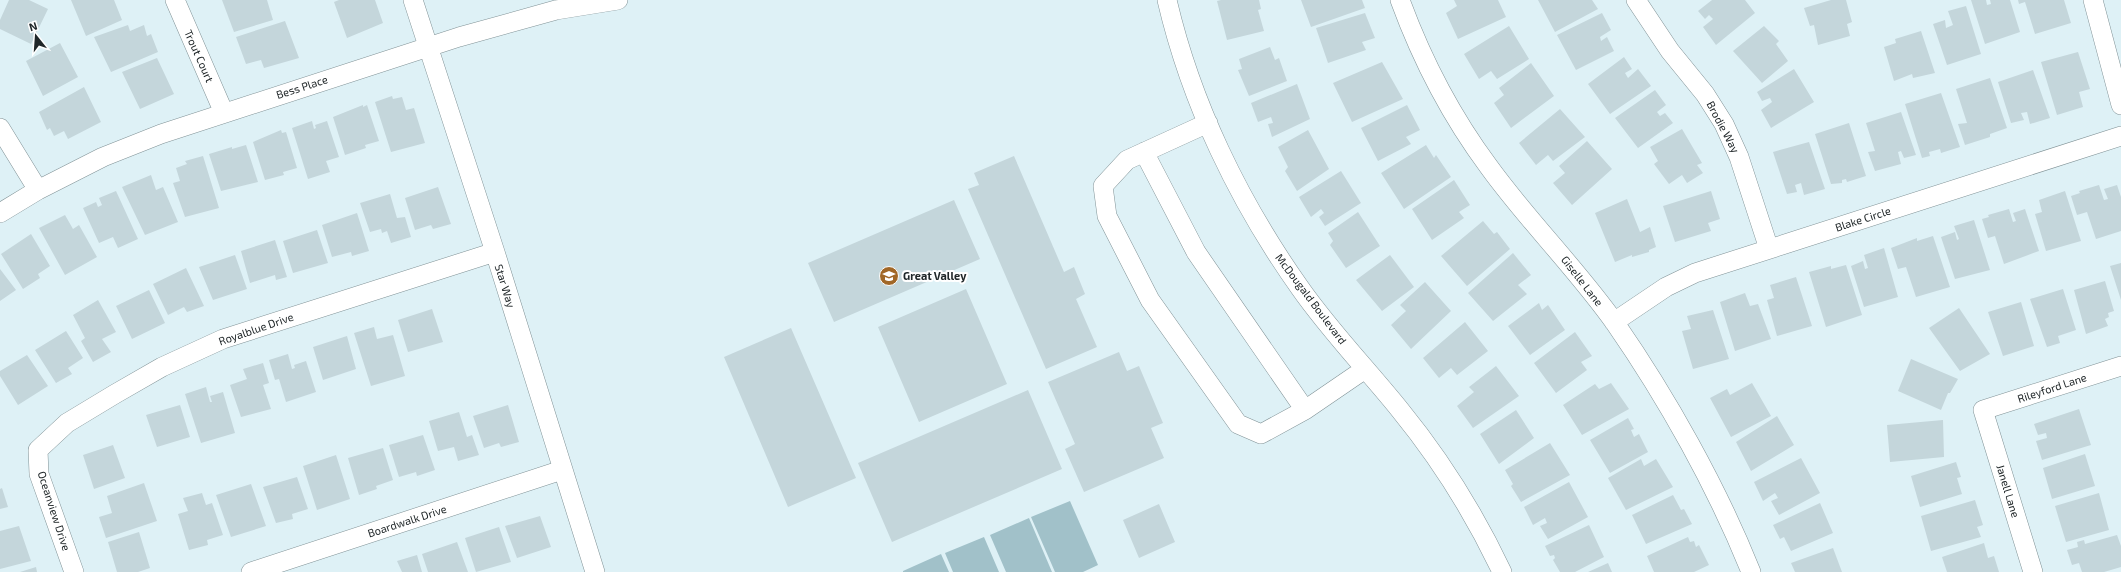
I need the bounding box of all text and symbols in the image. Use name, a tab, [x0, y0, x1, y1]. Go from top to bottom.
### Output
north arrow	[16, 16, 56, 56]
text: N	[27, 19, 39, 33]
street label: Trout Court	[182, 27, 217, 84]
street label: Bess Place	[274, 72, 329, 101]
street label: Brodie Way	[1704, 99, 1743, 155]
street label: Blake Circle	[1833, 203, 1892, 234]
street label: McDougald Boulevard	[1273, 251, 1350, 346]
street label: Giselle Lane	[1559, 253, 1606, 308]
street label: Star Way	[493, 262, 518, 309]
school or university icon: Great Valley	[878, 265, 900, 287]
place label: Great Valley	[903, 269, 967, 283]
street label: Royalblue Drive	[217, 310, 295, 347]
street label: Rileyford Lane	[2016, 370, 2088, 405]
street label: Janell Lane	[1994, 463, 2023, 519]
street label: Oceanview Drive	[35, 469, 73, 552]
street label: Boardwalk Drive	[366, 502, 448, 539]

